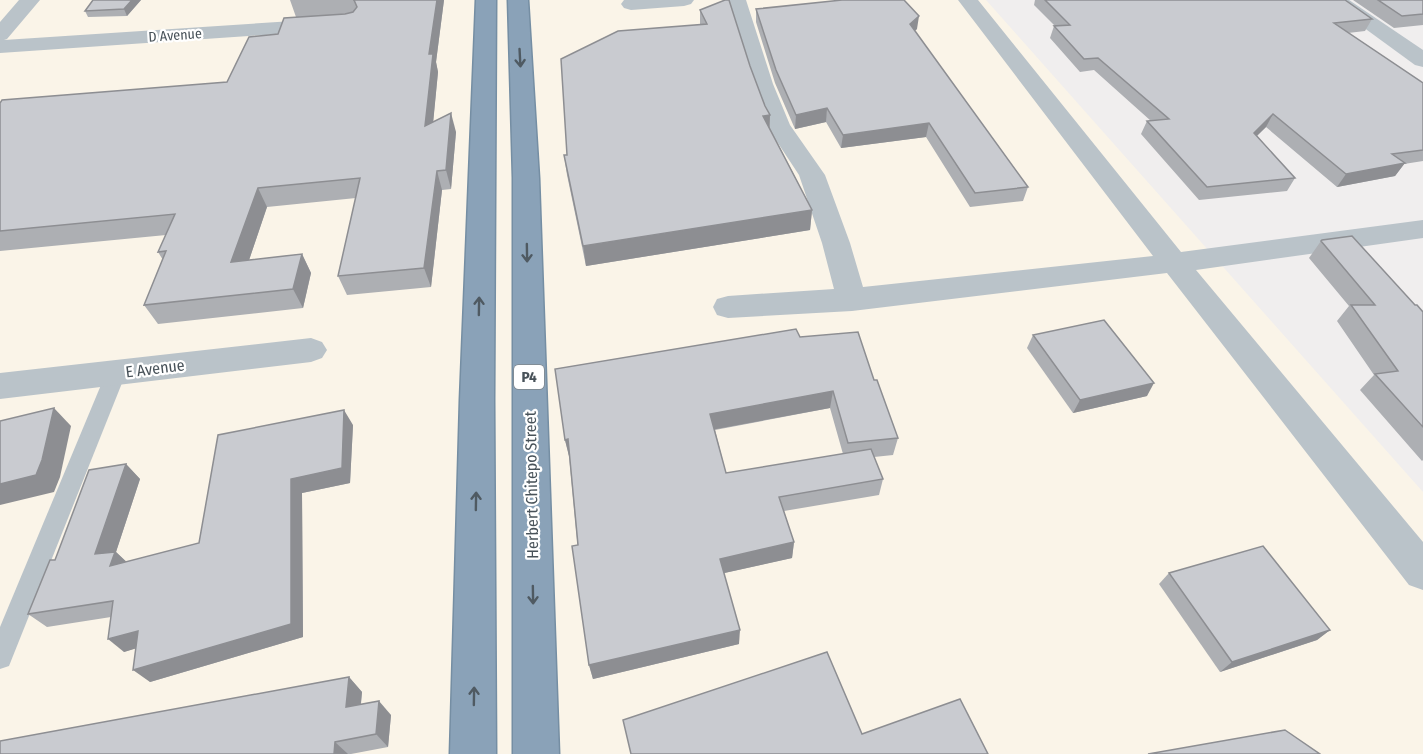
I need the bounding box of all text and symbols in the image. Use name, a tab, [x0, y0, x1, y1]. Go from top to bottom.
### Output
street label: D Avenue	[148, 25, 202, 46]
one-way arrow	[515, 48, 526, 68]
one-way arrow	[521, 243, 533, 263]
one-way arrow	[474, 296, 485, 316]
street label: E Avenue	[124, 355, 186, 382]
road number: P4	[514, 365, 544, 389]
street label: Herbert Chitepo Street	[521, 410, 542, 559]
one-way arrow	[470, 491, 482, 511]
one-way arrow	[527, 585, 539, 605]
one-way arrow	[468, 686, 480, 706]

